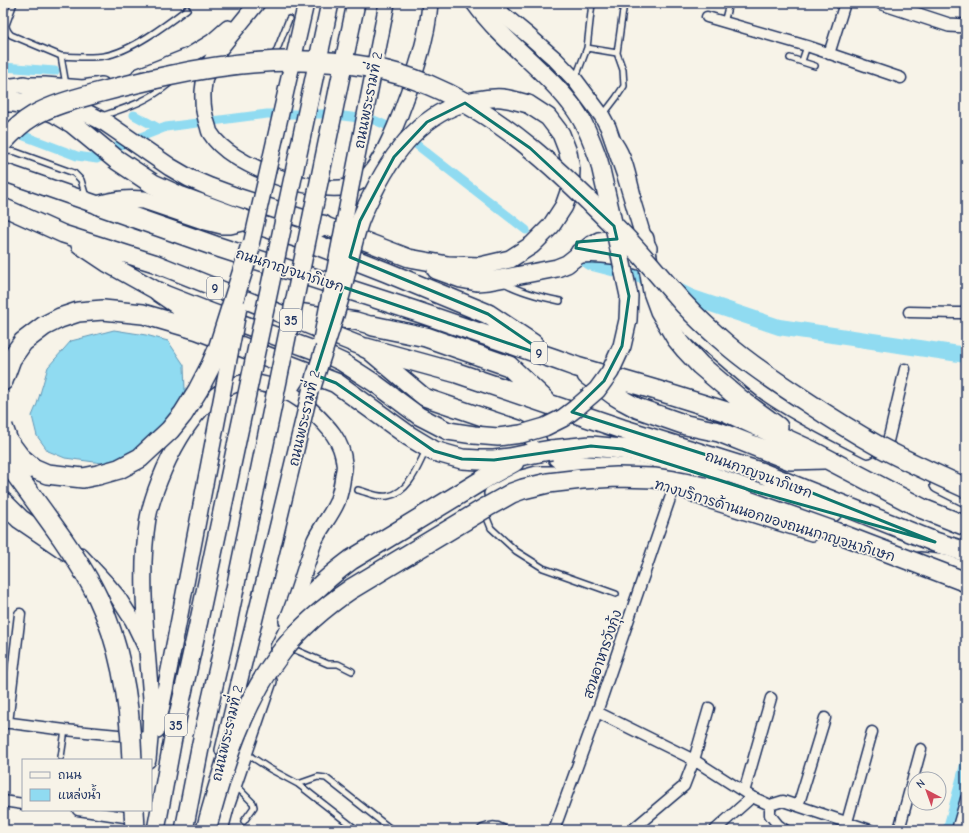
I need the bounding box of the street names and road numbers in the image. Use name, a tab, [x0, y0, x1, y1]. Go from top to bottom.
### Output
street label: ถนนพระรามที่ 2	[346, 49, 386, 150]
street label: ถนนกาญจนาภิเษก	[234, 245, 346, 296]
road number: 9	[207, 277, 223, 299]
road number: 35	[280, 309, 302, 331]
road number: 9	[531, 342, 547, 364]
street label: ถนนพระรามที่ 2	[280, 367, 324, 468]
street label: ถนนกาญจนาภิเษก	[703, 447, 815, 502]
street label: ทางบริการด้านนอกของถนนกาญจนาภิเษก	[652, 476, 897, 565]
street label: สวนอาหารวังกุ้ง	[579, 608, 627, 701]
street label: ถนนพระรามที่ 2	[203, 682, 247, 783]
road number: 35	[165, 714, 187, 736]

